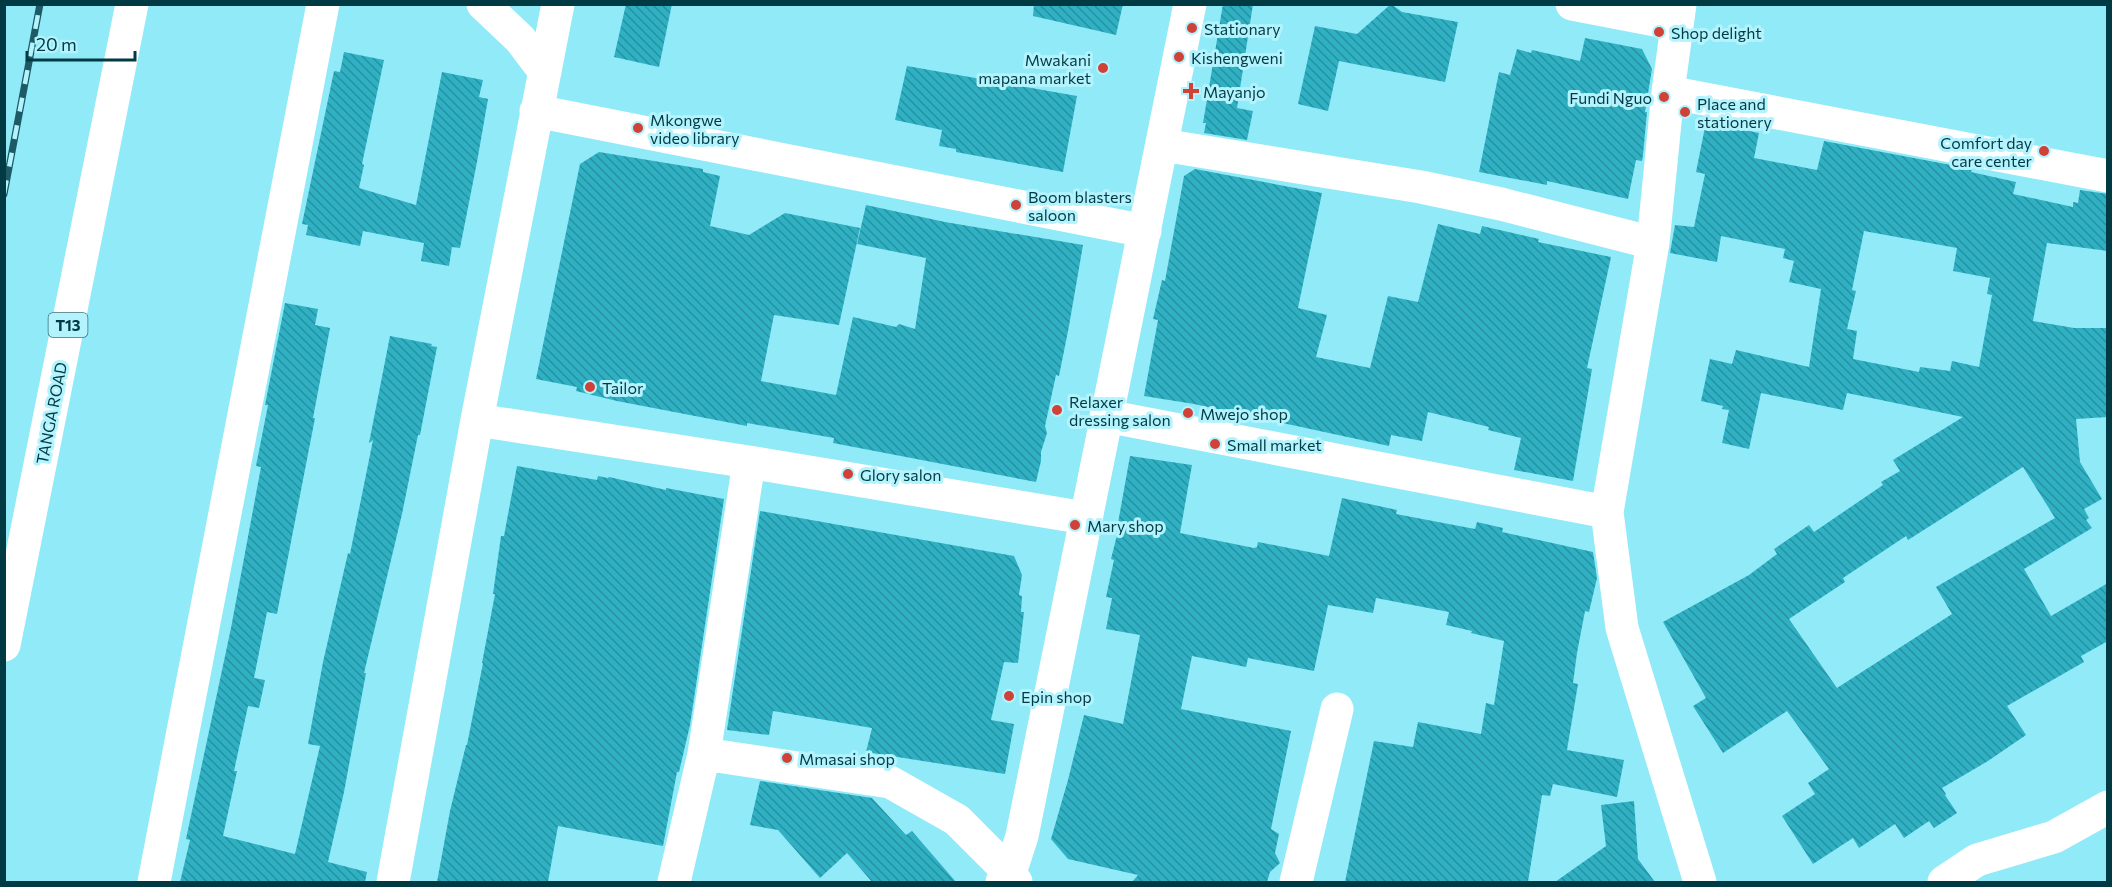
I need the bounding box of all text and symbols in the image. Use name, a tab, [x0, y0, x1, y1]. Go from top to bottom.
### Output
place label: Stationary	[1204, 19, 1281, 38]
marker: Stationary	[1185, 21, 1199, 35]
place label: Shop delight	[1671, 23, 1762, 42]
scale bar	[27, 24, 135, 62]
marker: Shop delight	[1652, 25, 1666, 39]
text: 20 m	[36, 33, 77, 55]
place label: Kishengweni	[1191, 48, 1283, 67]
place label: Mwakani mapana market	[978, 50, 1091, 87]
marker: Kishengweni	[1172, 50, 1186, 64]
marker: Mwakani mapana market	[1096, 61, 1110, 75]
place label: Mayanjo	[1203, 82, 1266, 101]
marker: Mayanjo	[1184, 84, 1198, 98]
place label: Fundi Nguo	[1569, 88, 1652, 107]
marker: Fundi Nguo	[1657, 90, 1671, 104]
place label: Place and stationery	[1697, 94, 1772, 131]
marker: Place and stationery	[1678, 105, 1692, 119]
place label: Mkongwe video library	[650, 110, 740, 147]
marker: Mkongwe video library	[631, 121, 645, 135]
place label: Comfort day care center	[1940, 133, 2033, 170]
marker: Comfort day care center	[2037, 144, 2051, 158]
place label: Boom blasters saloon	[1028, 187, 1132, 224]
marker: Boom blasters saloon	[1009, 198, 1023, 212]
road number: T13	[48, 313, 88, 337]
street label: TANGA ROAD	[32, 360, 70, 466]
place label: Tailor	[602, 378, 644, 397]
marker: Tailor	[583, 380, 597, 394]
place label: Relaxer dressing salon	[1069, 392, 1171, 429]
marker: Relaxer dressing salon	[1050, 403, 1064, 417]
place label: Mwejo shop	[1200, 404, 1288, 423]
marker: Mwejo shop	[1181, 406, 1195, 420]
place label: Small market	[1227, 435, 1322, 454]
marker: Small market	[1208, 437, 1222, 451]
place label: Glory salon	[860, 465, 942, 484]
marker: Glory salon	[841, 467, 855, 481]
place label: Mary shop	[1087, 516, 1164, 535]
marker: Mary shop	[1068, 518, 1082, 532]
place label: Epin shop	[1021, 687, 1092, 706]
marker: Epin shop	[1002, 689, 1016, 703]
place label: Mmasai shop	[799, 749, 895, 768]
marker: Mmasai shop	[780, 751, 794, 765]

